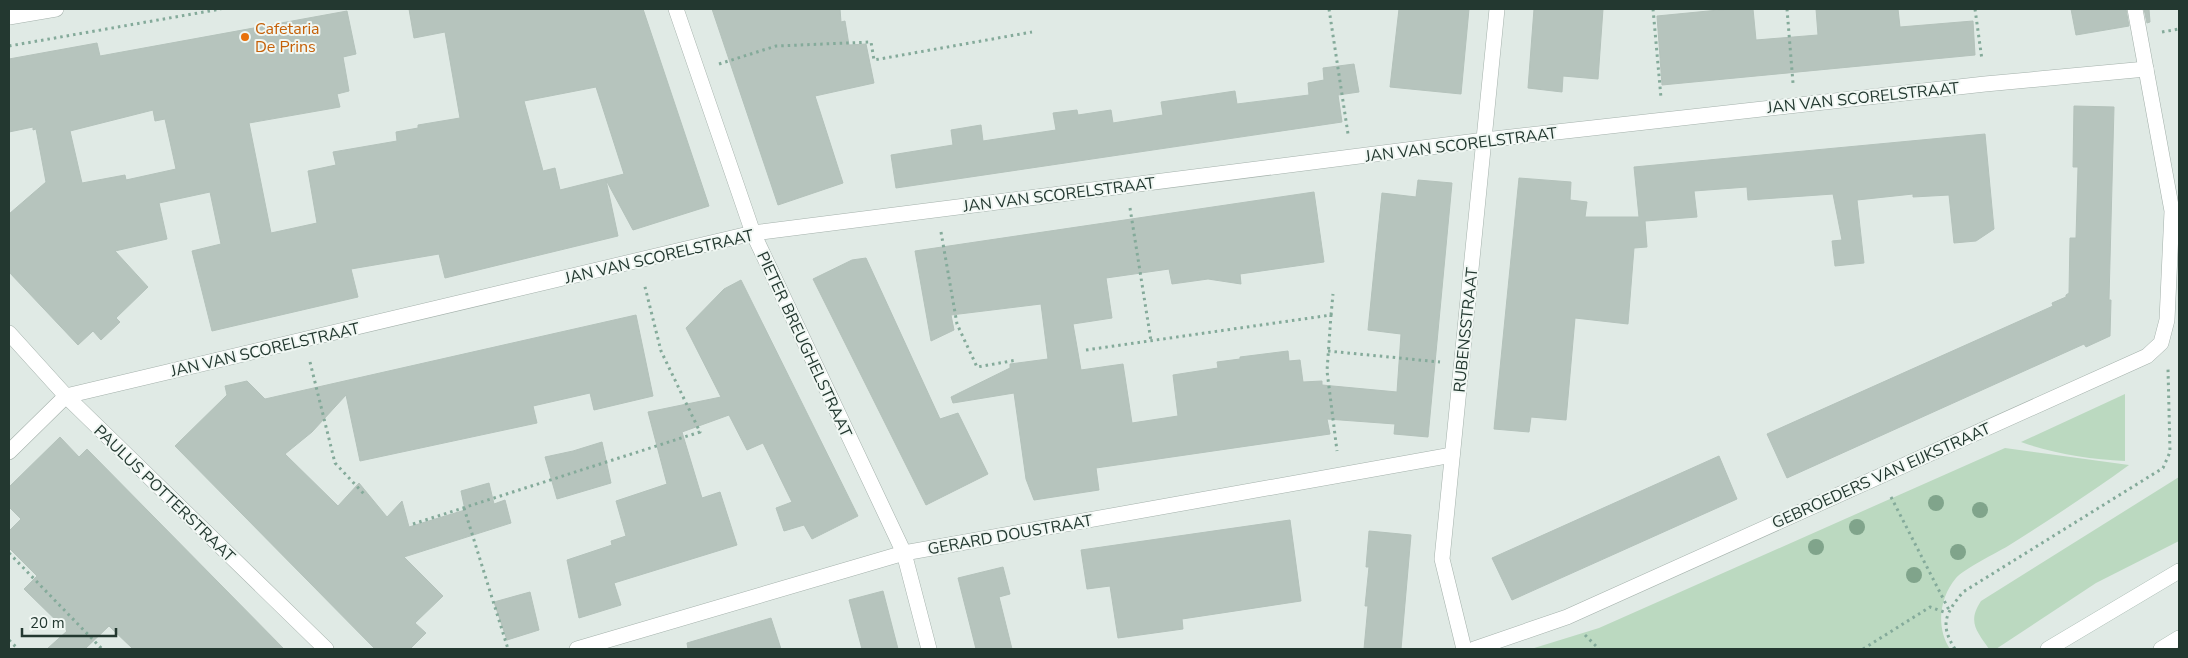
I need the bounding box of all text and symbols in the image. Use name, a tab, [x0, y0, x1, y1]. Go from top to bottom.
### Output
place label: Cafetaria De Prins	[255, 18, 320, 58]
marker: Cafetaria De Prins	[239, 31, 251, 43]
street label: JAN VAN SCORELSTRAAT	[1765, 77, 1961, 119]
street label: JAN VAN SCORELSTRAAT	[1363, 122, 1559, 168]
street label: JAN VAN SCORELSTRAAT	[961, 172, 1157, 218]
street label: JAN VAN SCORELSTRAAT	[562, 224, 756, 290]
street label: PIETER BREUGHELSTRAAT	[751, 248, 857, 441]
street label: RUBENSSTRAAT	[1448, 266, 1484, 394]
street label: JAN VAN SCORELSTRAAT	[168, 317, 362, 383]
street label: GEBROEDERS VAN EIJKSTRAAT	[1769, 417, 1995, 534]
street label: PAULUS POTTERSTRAAT	[89, 420, 240, 567]
street label: GERARD DOUSTRAAT	[926, 510, 1095, 560]
scale bar	[22, 606, 116, 638]
text: 20 m	[30, 613, 65, 633]

